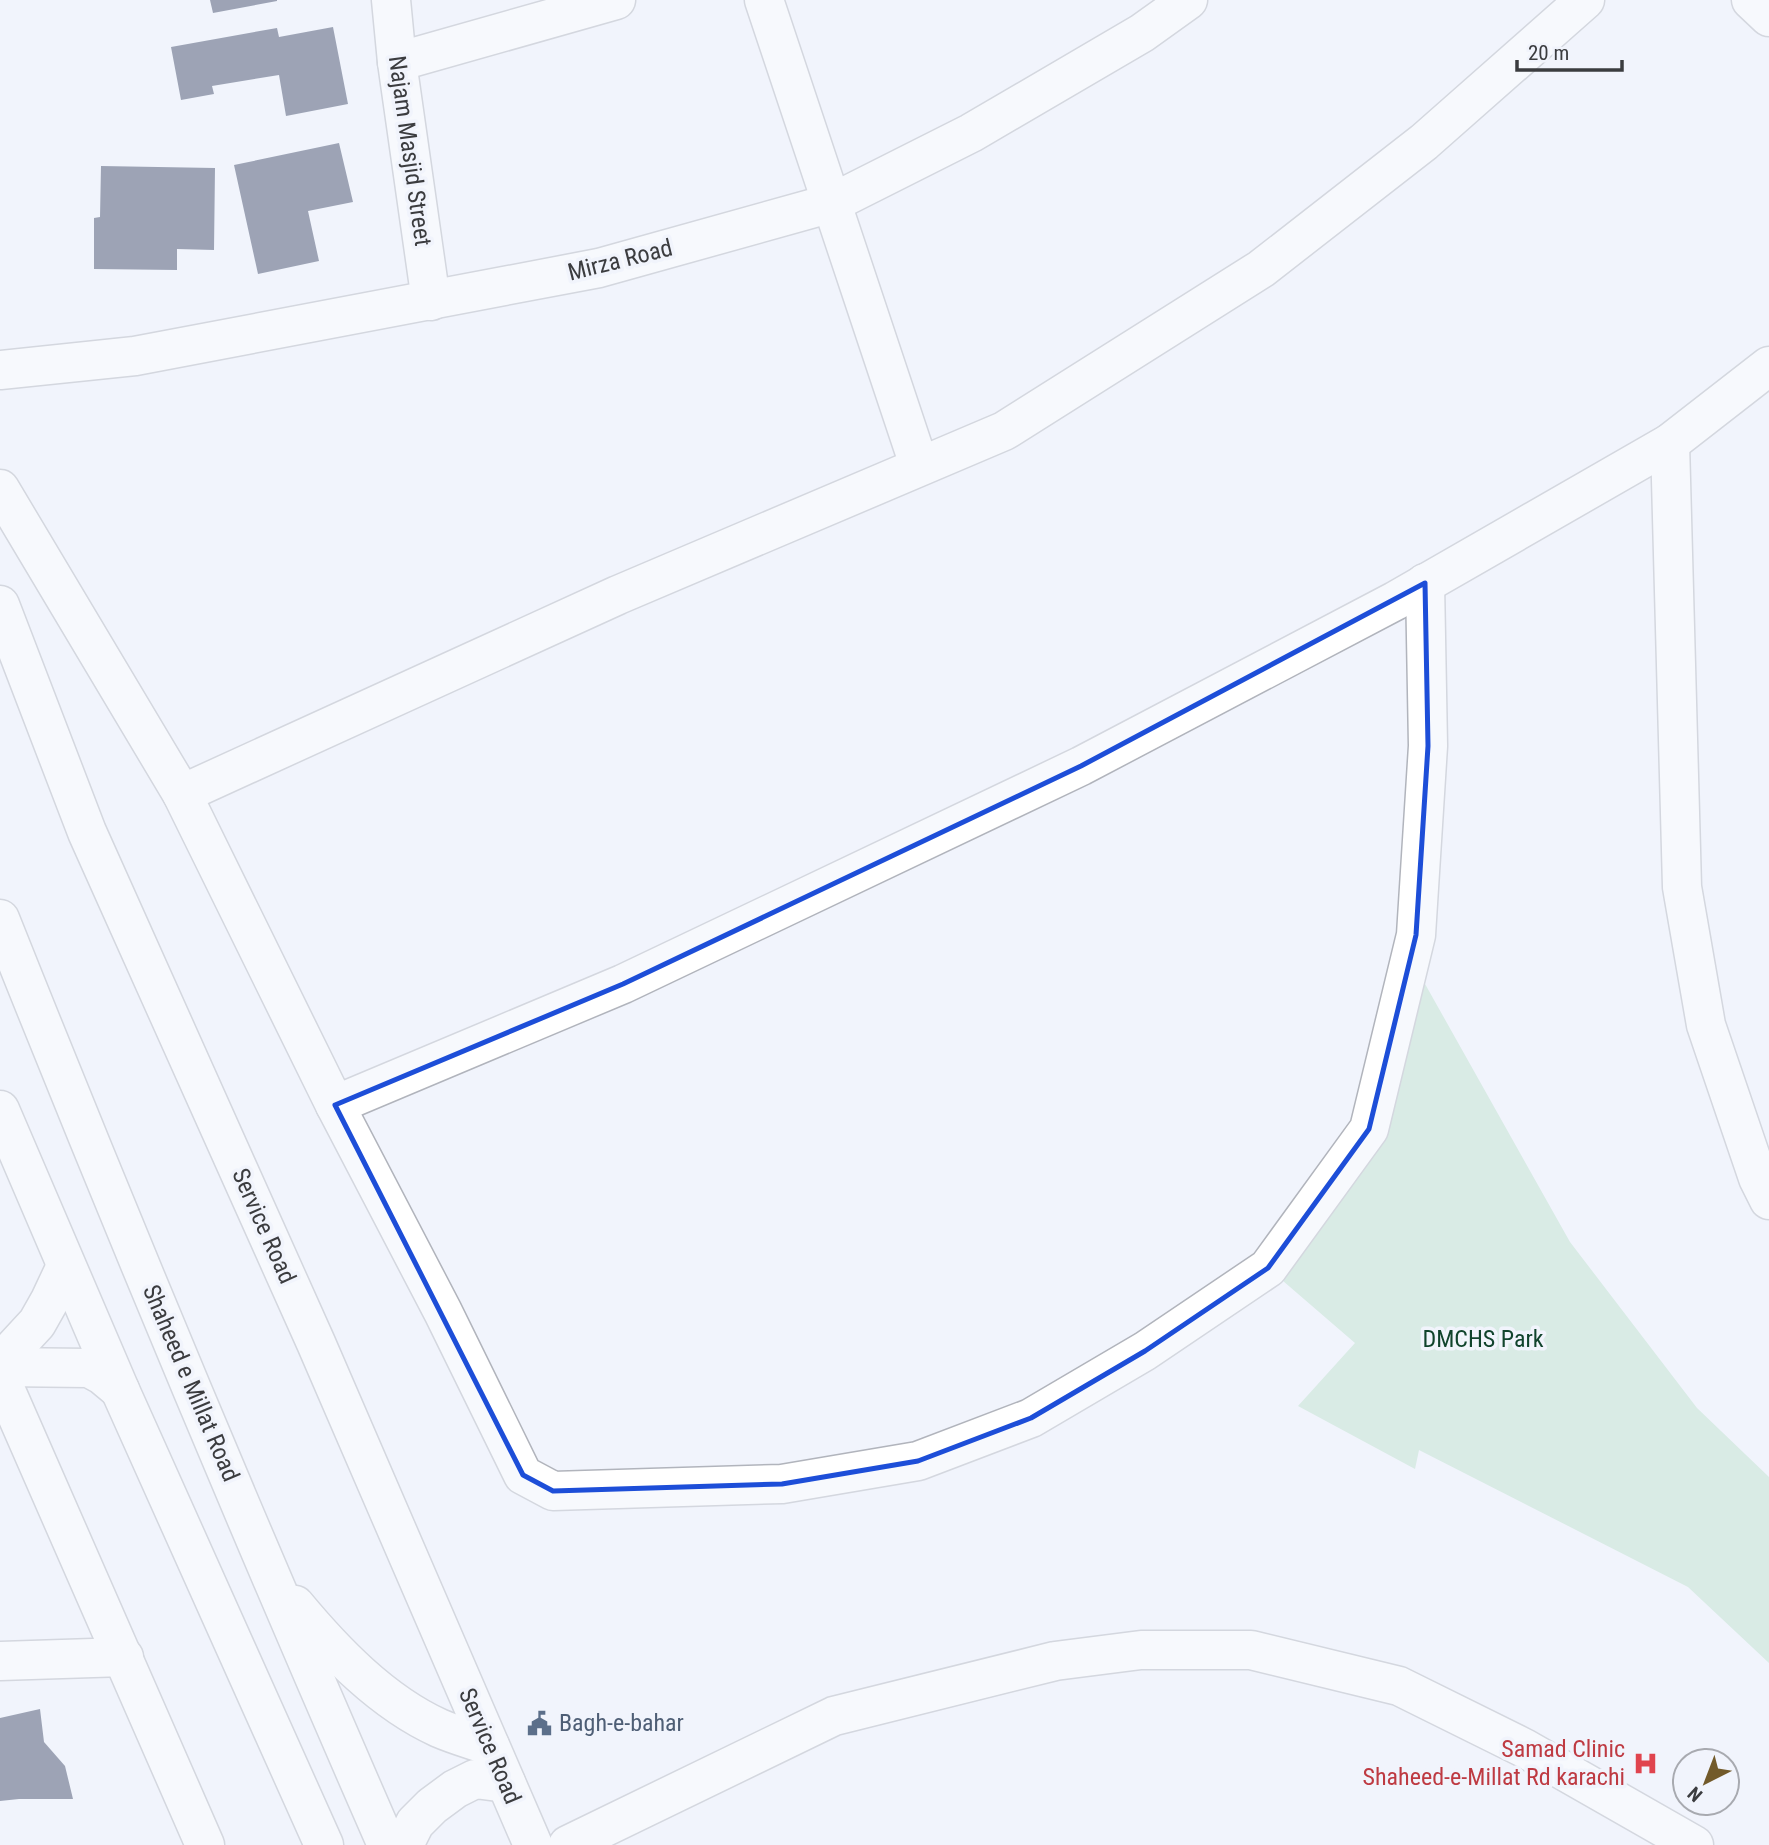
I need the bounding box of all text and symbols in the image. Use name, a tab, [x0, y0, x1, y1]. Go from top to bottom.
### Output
scale bar	[1517, 28, 1622, 72]
text: 20 m	[1528, 41, 1569, 65]
street label: Najam Masjid Street	[383, 54, 437, 248]
street label: Mirza Road	[565, 234, 675, 286]
street label: Service Road	[226, 1164, 302, 1288]
street label: Shaheed e Millat Road	[137, 1281, 245, 1485]
park label: DMCHS Park	[1422, 1325, 1544, 1353]
street label: Service Road	[453, 1684, 527, 1808]
public building icon: Bagh-e-bahar	[525, 1709, 553, 1737]
place label: Bagh-e-bahar	[559, 1709, 684, 1737]
place label: Samad Clinic Shaheed-e-Millat Rd karachi	[1363, 1735, 1625, 1791]
north arrow	[1671, 1747, 1741, 1817]
hospital icon: Samad Clinic Shaheed-e-Millat Rd karachi	[1631, 1749, 1659, 1777]
text: N	[1683, 1782, 1707, 1807]

